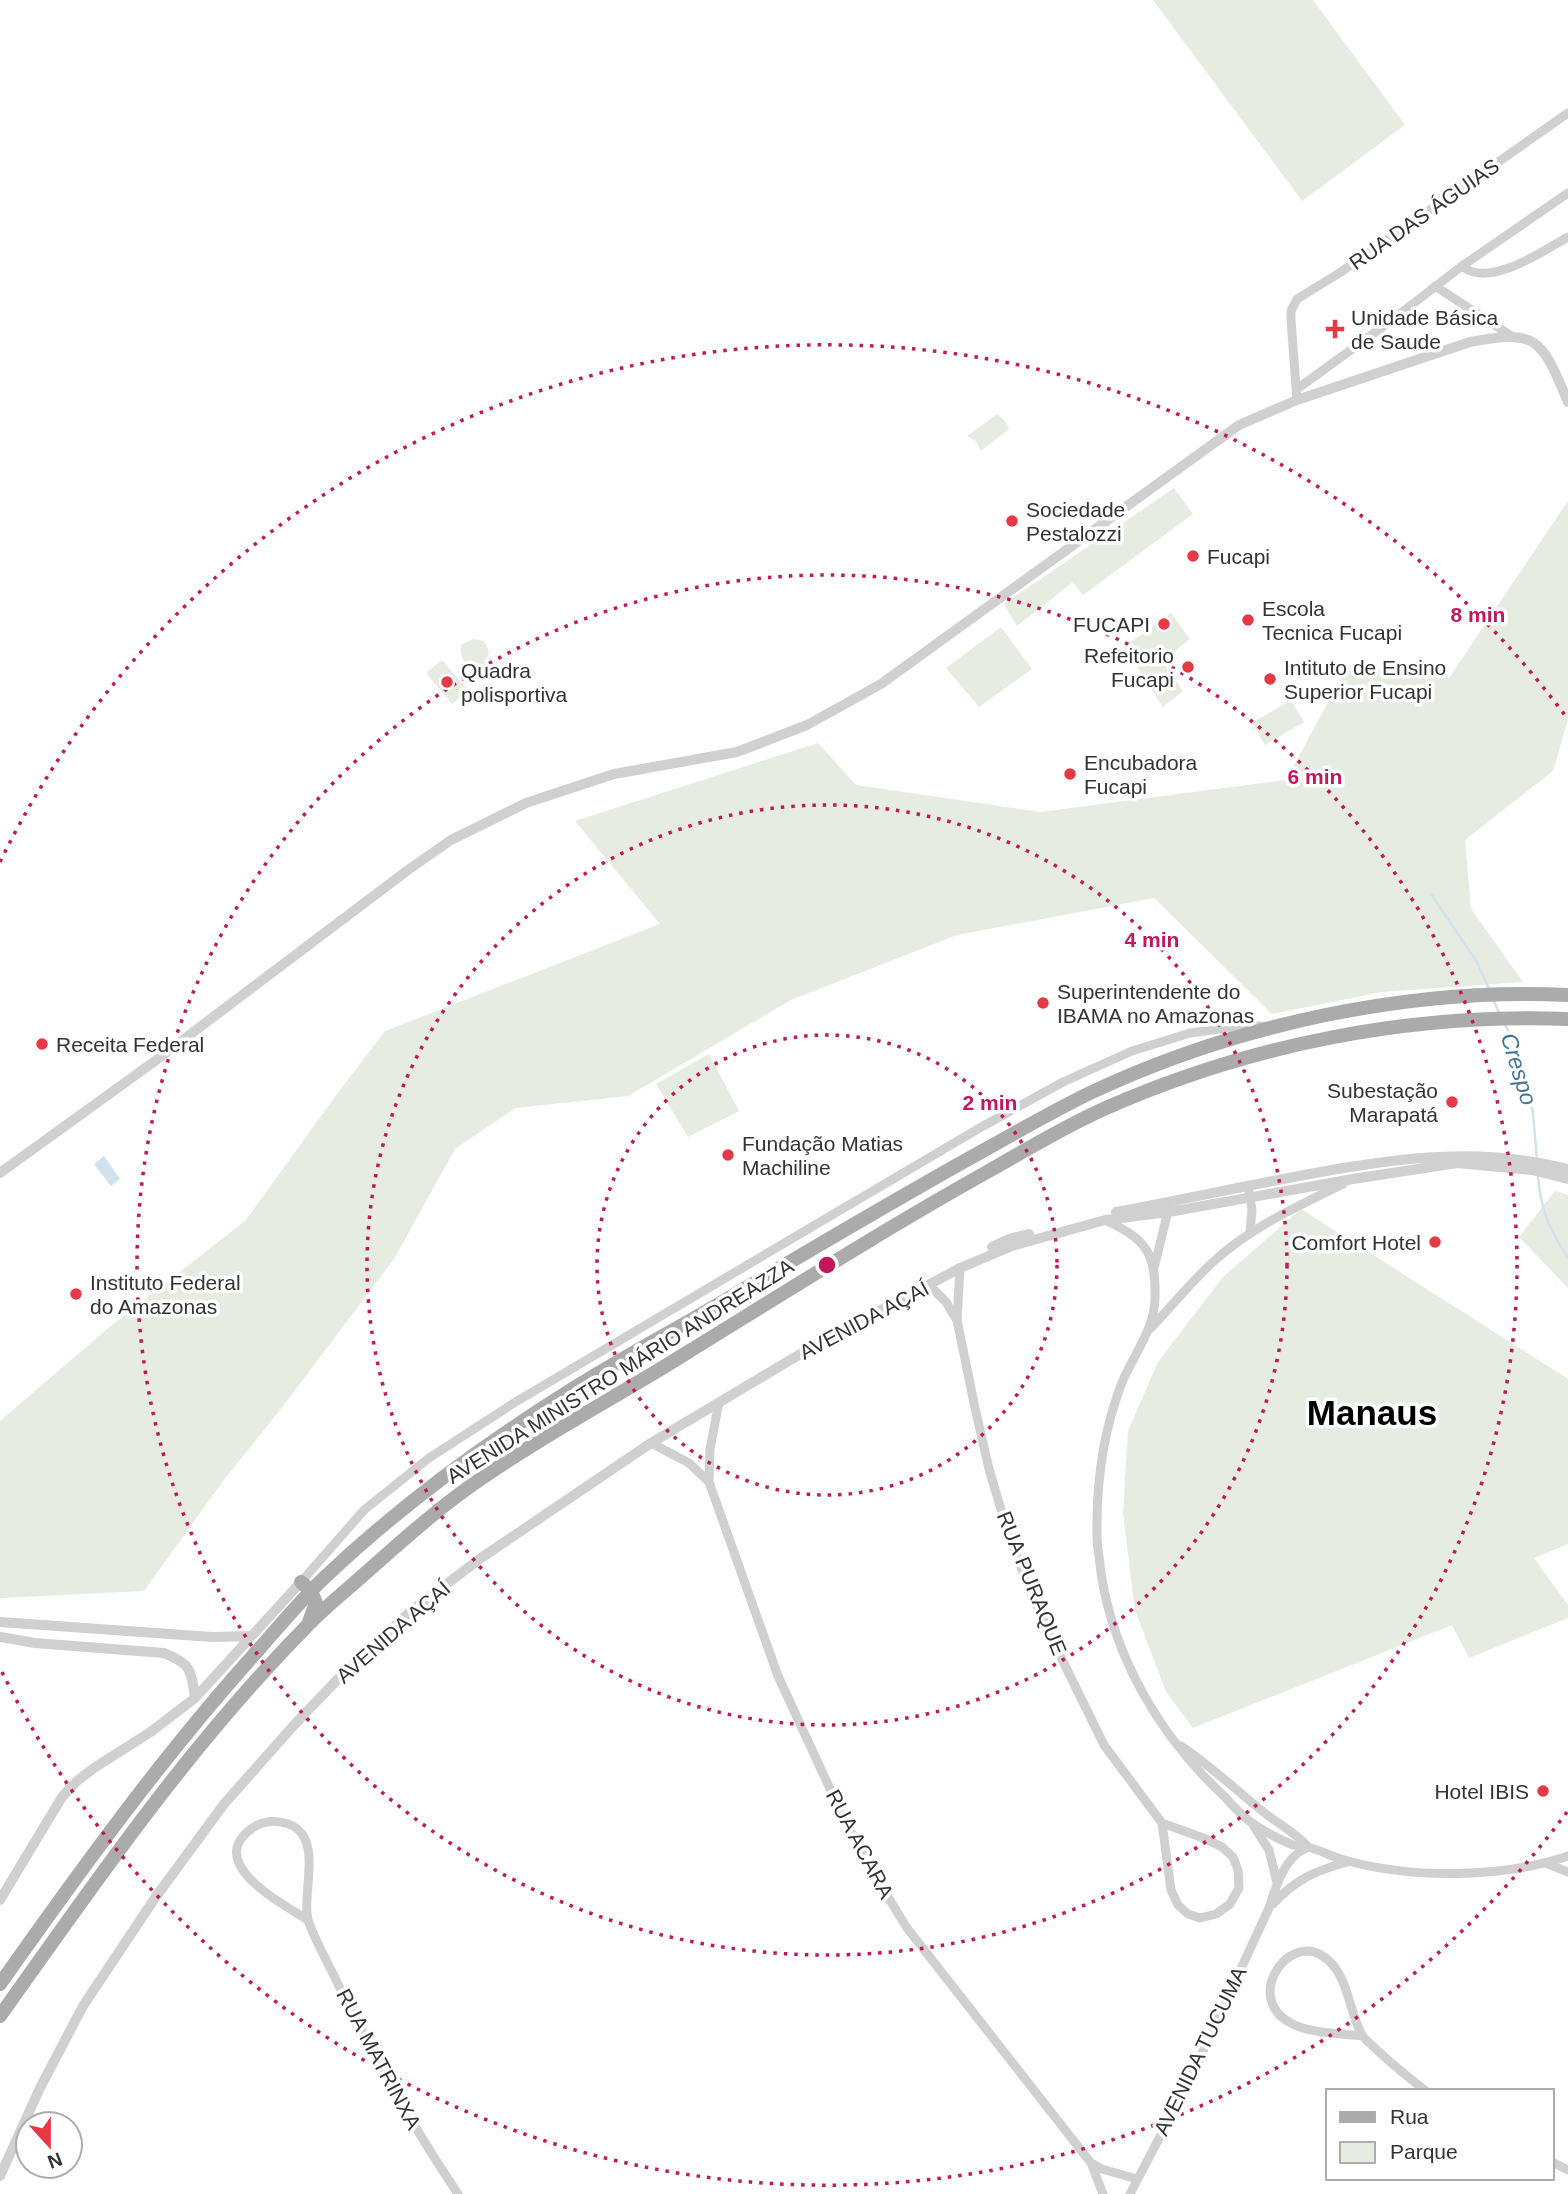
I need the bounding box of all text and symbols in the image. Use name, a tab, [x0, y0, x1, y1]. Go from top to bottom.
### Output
street label: RUA DAS ÁGUIAS	[1345, 154, 1503, 274]
place label: Unidade Básica de Saude	[1351, 306, 1498, 353]
marker: Unidade Básica de Saude	[1325, 319, 1345, 339]
place label: Sociedade Pestalozzi	[1026, 498, 1125, 545]
marker: Sociedade Pestalozzi	[1004, 513, 1020, 529]
place label: Fucapi	[1207, 545, 1270, 568]
marker: Fucapi	[1185, 548, 1201, 564]
place label: Escola Tecnica Fucapi	[1262, 597, 1402, 644]
text: 8 min	[1451, 603, 1505, 626]
marker: Escola Tecnica Fucapi	[1240, 612, 1256, 628]
place label: FUCAPI	[1073, 613, 1150, 636]
marker: FUCAPI	[1156, 616, 1172, 632]
place label: Refeitorio Fucapi	[1084, 644, 1174, 691]
place label: Intituto de Ensino Superior Fucapi	[1284, 656, 1446, 703]
place label: Quadra polisportiva	[461, 659, 568, 706]
marker: Refeitorio Fucapi	[1180, 659, 1196, 675]
marker: Intituto de Ensino Superior Fucapi	[1262, 671, 1278, 687]
marker: Quadra polisportiva	[439, 674, 455, 690]
place label: Encubadora Fucapi	[1084, 751, 1198, 798]
text: 6 min	[1288, 765, 1342, 788]
marker: Encubadora Fucapi	[1062, 766, 1078, 782]
text: 4 min	[1125, 928, 1179, 951]
place label: Superintendente do IBAMA no Amazonas	[1057, 980, 1254, 1027]
marker: Superintendente do IBAMA no Amazonas	[1035, 995, 1051, 1011]
water label: Crespo	[1496, 1030, 1542, 1108]
place label: Receita Federal	[56, 1033, 204, 1056]
marker: Receita Federal	[34, 1036, 50, 1052]
place label: Subestação Marapatá	[1327, 1079, 1438, 1126]
text: 2 min	[963, 1091, 1017, 1114]
marker: Subestação Marapatá	[1444, 1094, 1460, 1110]
place label: Fundação Matias Machiline	[742, 1132, 903, 1179]
marker: Fundação Matias Machiline	[720, 1147, 736, 1163]
place label: Comfort Hotel	[1291, 1231, 1421, 1254]
marker: Comfort Hotel	[1427, 1234, 1443, 1250]
centre of rings	[815, 1253, 839, 1277]
street label: AVENIDA MINISTRO MÁRIO ANDREAZZA	[442, 1254, 798, 1488]
place label: Instituto Federal do Amazonas	[90, 1271, 241, 1318]
street label: AVENIDA AÇAÍ	[795, 1276, 933, 1364]
marker: Instituto Federal do Amazonas	[68, 1286, 84, 1302]
district label: Manaus	[1307, 1393, 1437, 1432]
street label: RUA PURAQUE	[993, 1508, 1071, 1658]
street label: AVENIDA AÇAÍ	[331, 1576, 455, 1688]
place label: Hotel IBIS	[1434, 1780, 1529, 1803]
marker: Hotel IBIS	[1535, 1783, 1551, 1799]
street label: RUA ACARA	[822, 1786, 898, 1902]
street label: AVENIDA TUCUMA	[1149, 1963, 1251, 2139]
street label: RUA MATRINXA	[332, 1985, 426, 2133]
legend	[1326, 2089, 1554, 2180]
text: Rua	[1390, 2105, 1429, 2128]
north arrow	[14, 2110, 84, 2180]
text: Parque	[1390, 2140, 1458, 2163]
text: N	[45, 2148, 65, 2173]

